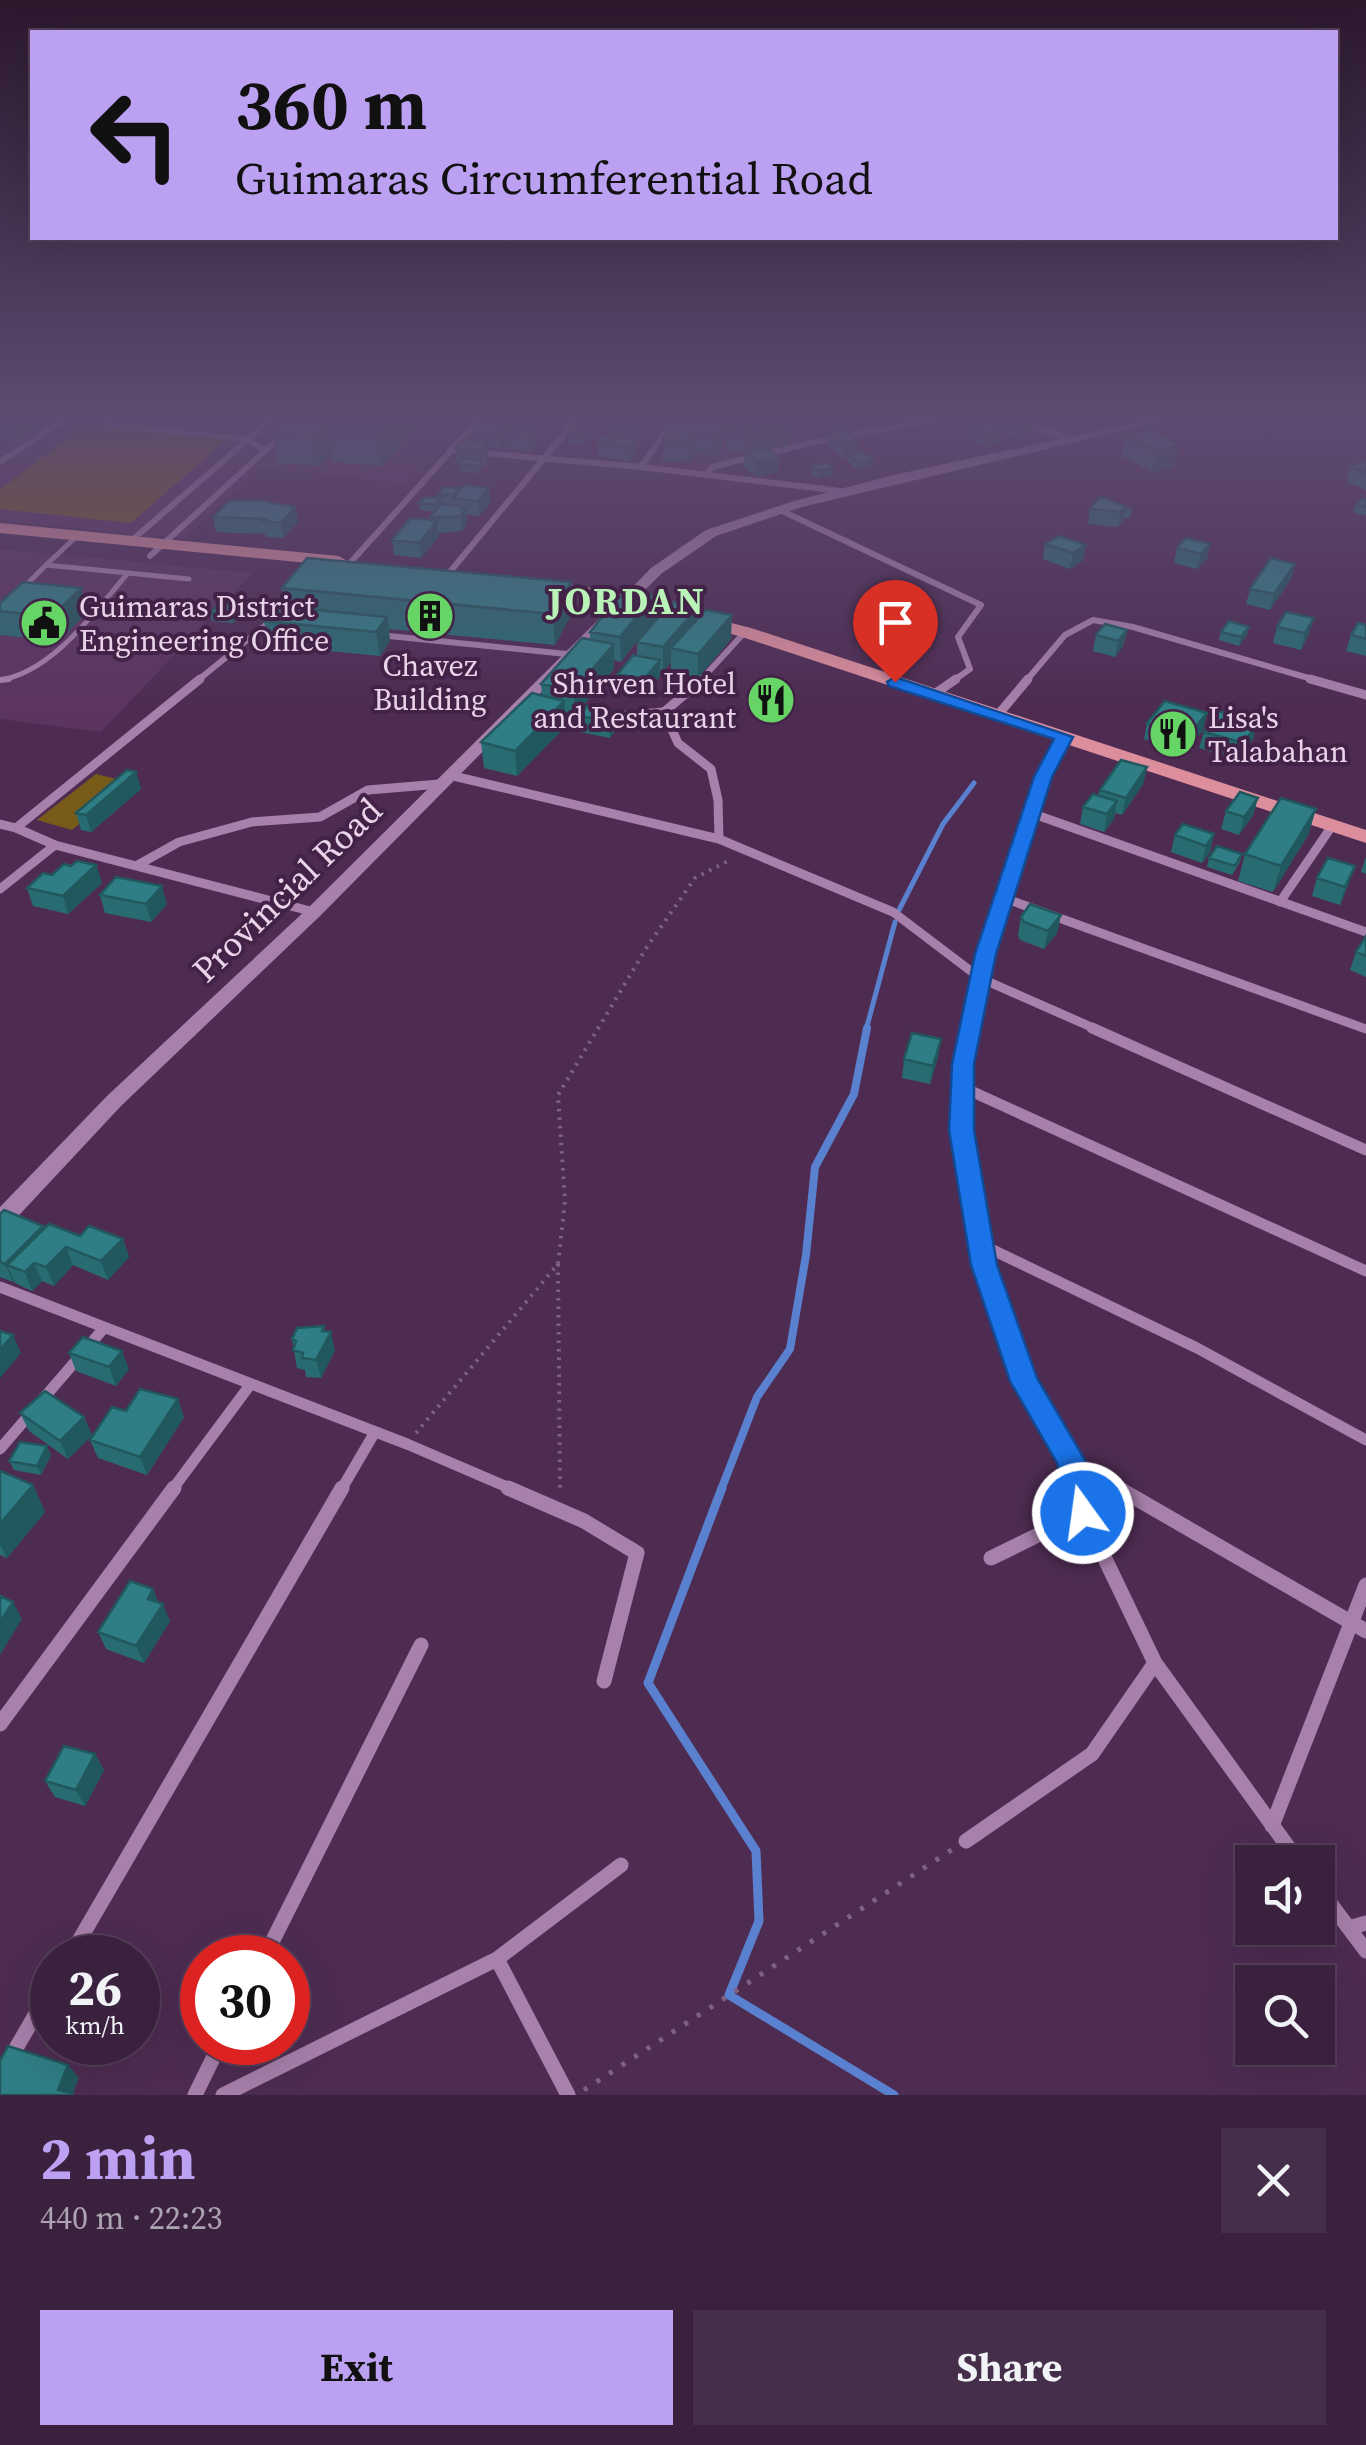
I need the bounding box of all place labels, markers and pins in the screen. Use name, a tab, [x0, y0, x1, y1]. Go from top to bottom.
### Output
pin	[853, 580, 938, 683]
place label: Guimaras District Engineering Office	[79, 586, 329, 661]
building icon: Chavez Building	[404, 590, 456, 642]
public building icon: Guimaras District Engineering Office	[18, 597, 70, 649]
place label: Chavez Building	[373, 645, 487, 720]
place label: Shirven Hotel and Restaurant	[533, 663, 736, 738]
restaurant icon: Shirven Hotel and Restaurant	[745, 674, 797, 726]
place label: Lisa's Talabahan	[1208, 697, 1348, 772]
restaurant icon: Lisa's Talabahan	[1147, 708, 1199, 760]

